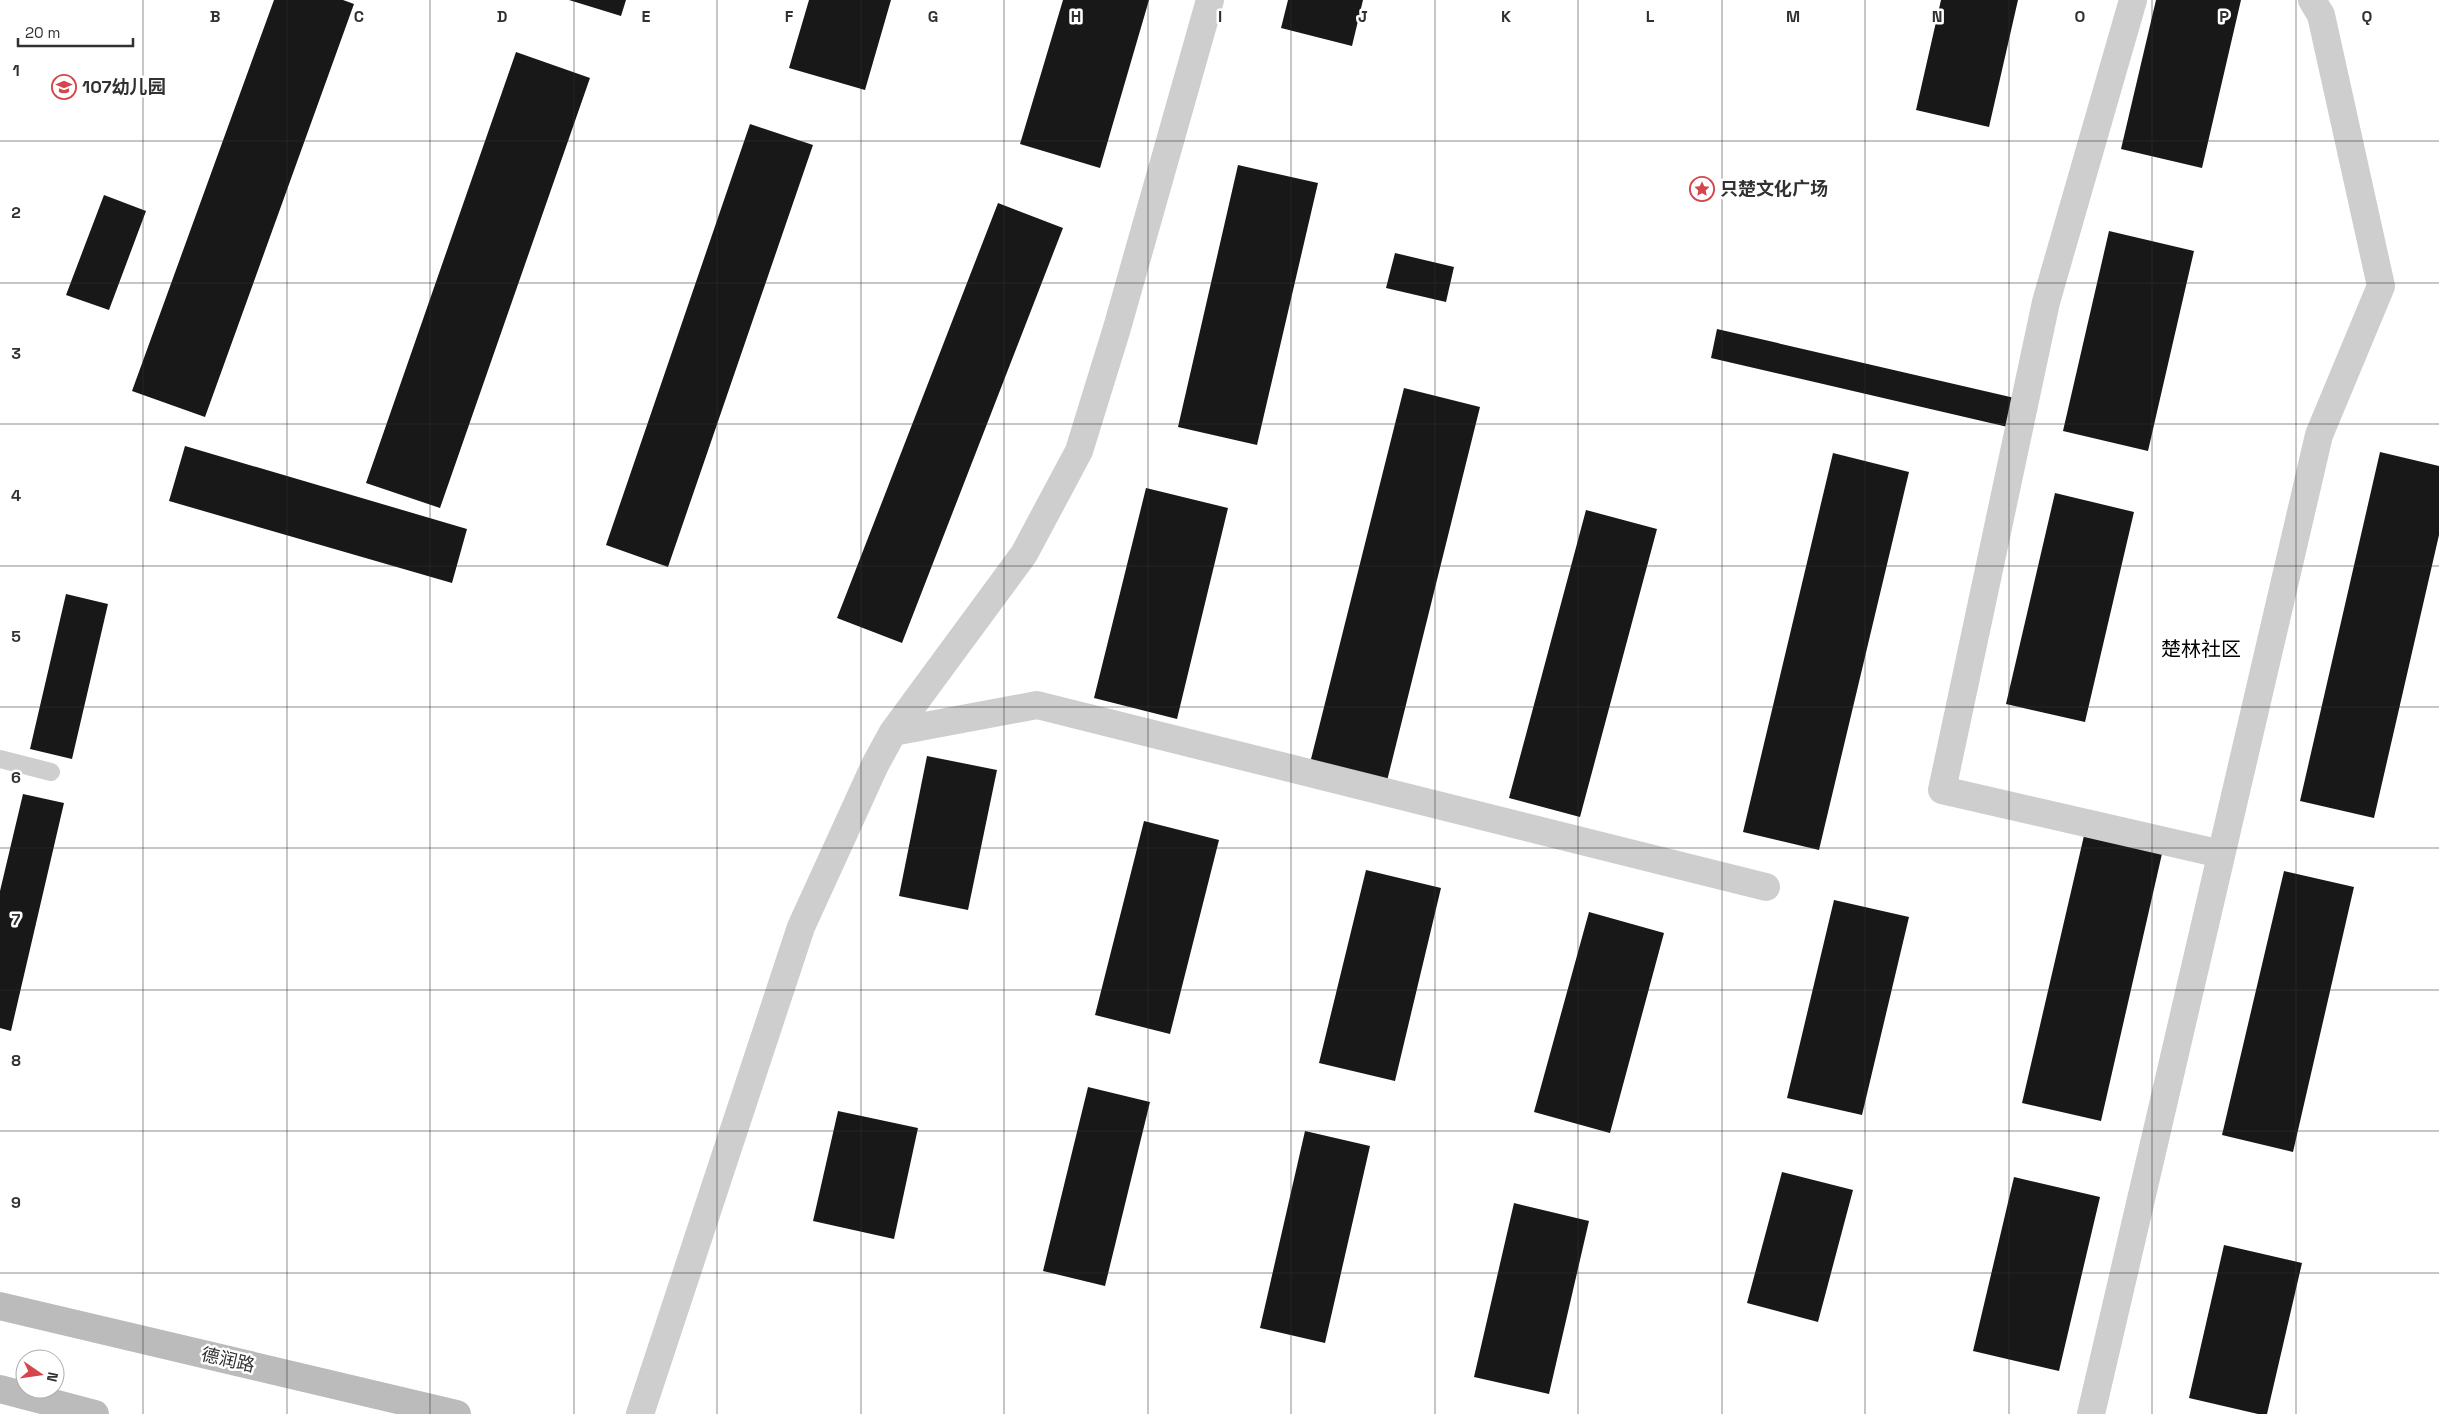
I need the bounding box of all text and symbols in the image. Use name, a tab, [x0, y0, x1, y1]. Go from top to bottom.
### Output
text: B	[210, 6, 220, 27]
text: C	[354, 6, 364, 27]
text: D	[497, 6, 507, 27]
text: E	[642, 6, 651, 27]
text: F	[785, 6, 794, 27]
text: G	[928, 6, 938, 27]
text: H	[1071, 6, 1081, 27]
text: I	[1218, 6, 1222, 27]
text: J	[1358, 6, 1368, 27]
text: K	[1501, 6, 1511, 27]
text: L	[1646, 6, 1655, 27]
text: M	[1786, 6, 1800, 27]
text: N	[1932, 6, 1942, 27]
text: O	[2075, 6, 2086, 27]
text: P	[2219, 6, 2229, 27]
text: Q	[2362, 6, 2373, 27]
scale bar	[18, 15, 132, 47]
text: 20 m	[25, 23, 60, 42]
text: 1	[12, 60, 20, 81]
school or university icon: 107幼儿园	[51, 74, 77, 100]
place label: 107幼儿园	[82, 75, 165, 98]
place icon: 只楚文化广场	[1689, 176, 1715, 202]
place label: 只楚文化广场	[1720, 177, 1828, 200]
text: 2	[11, 202, 21, 223]
text: 3	[11, 343, 21, 364]
text: 4	[11, 485, 21, 506]
text: 5	[11, 626, 21, 647]
district label: 楚林社区	[2161, 636, 2241, 662]
text: 6	[11, 767, 21, 788]
text: 7	[12, 909, 21, 930]
text: 8	[11, 1050, 21, 1071]
text: 9	[11, 1192, 21, 1213]
street label: 德润路	[199, 1342, 257, 1377]
north arrow	[15, 1349, 65, 1399]
text: N	[43, 1370, 62, 1384]

